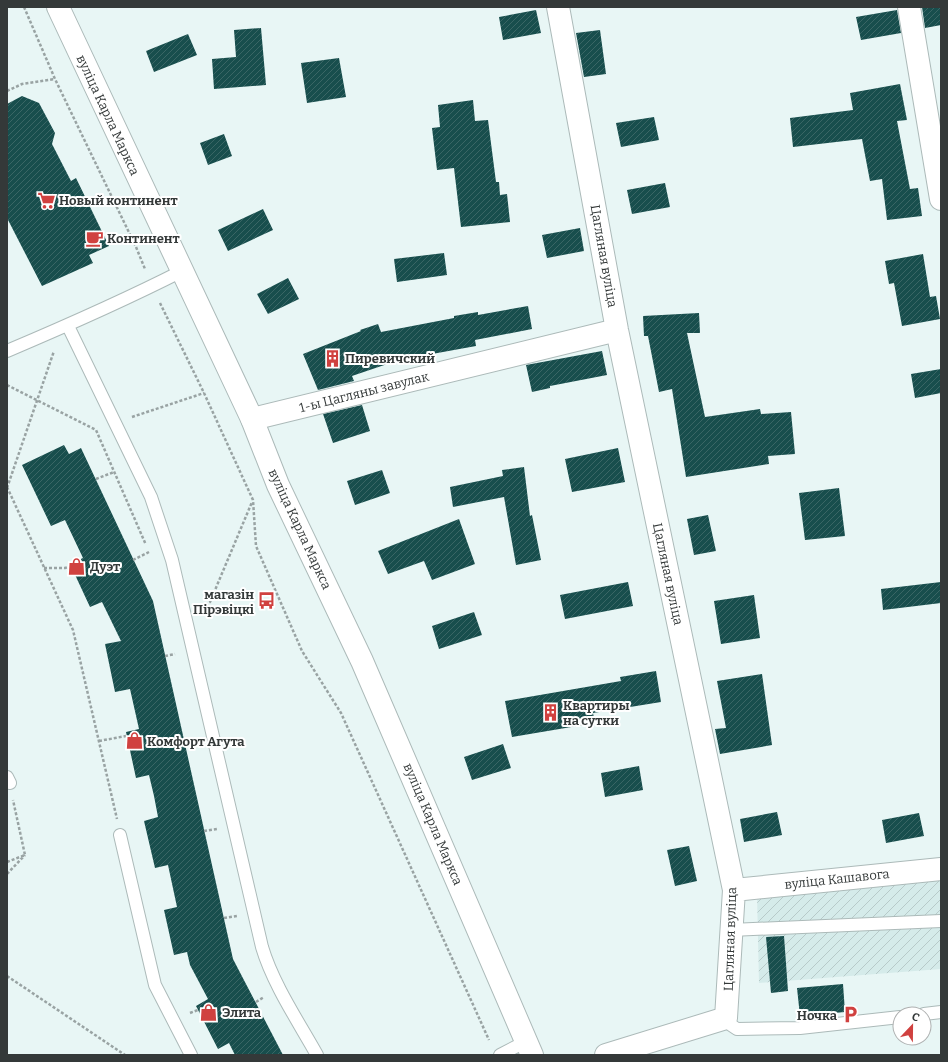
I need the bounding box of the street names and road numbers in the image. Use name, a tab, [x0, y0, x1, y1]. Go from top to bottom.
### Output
street label: вуліца Карла Маркса	[73, 52, 143, 178]
street label: Цагляная вуліца	[588, 203, 620, 309]
street label: 1-ы Цагляны завулак	[298, 369, 431, 415]
street label: вуліца Карла Маркса	[265, 466, 335, 592]
street label: Цагляная вуліца	[650, 522, 686, 626]
street label: вуліца Карла Маркса	[400, 761, 466, 887]
street label: вуліца Кашавога	[784, 866, 890, 892]
street label: Цагляная вуліца	[721, 887, 739, 991]

